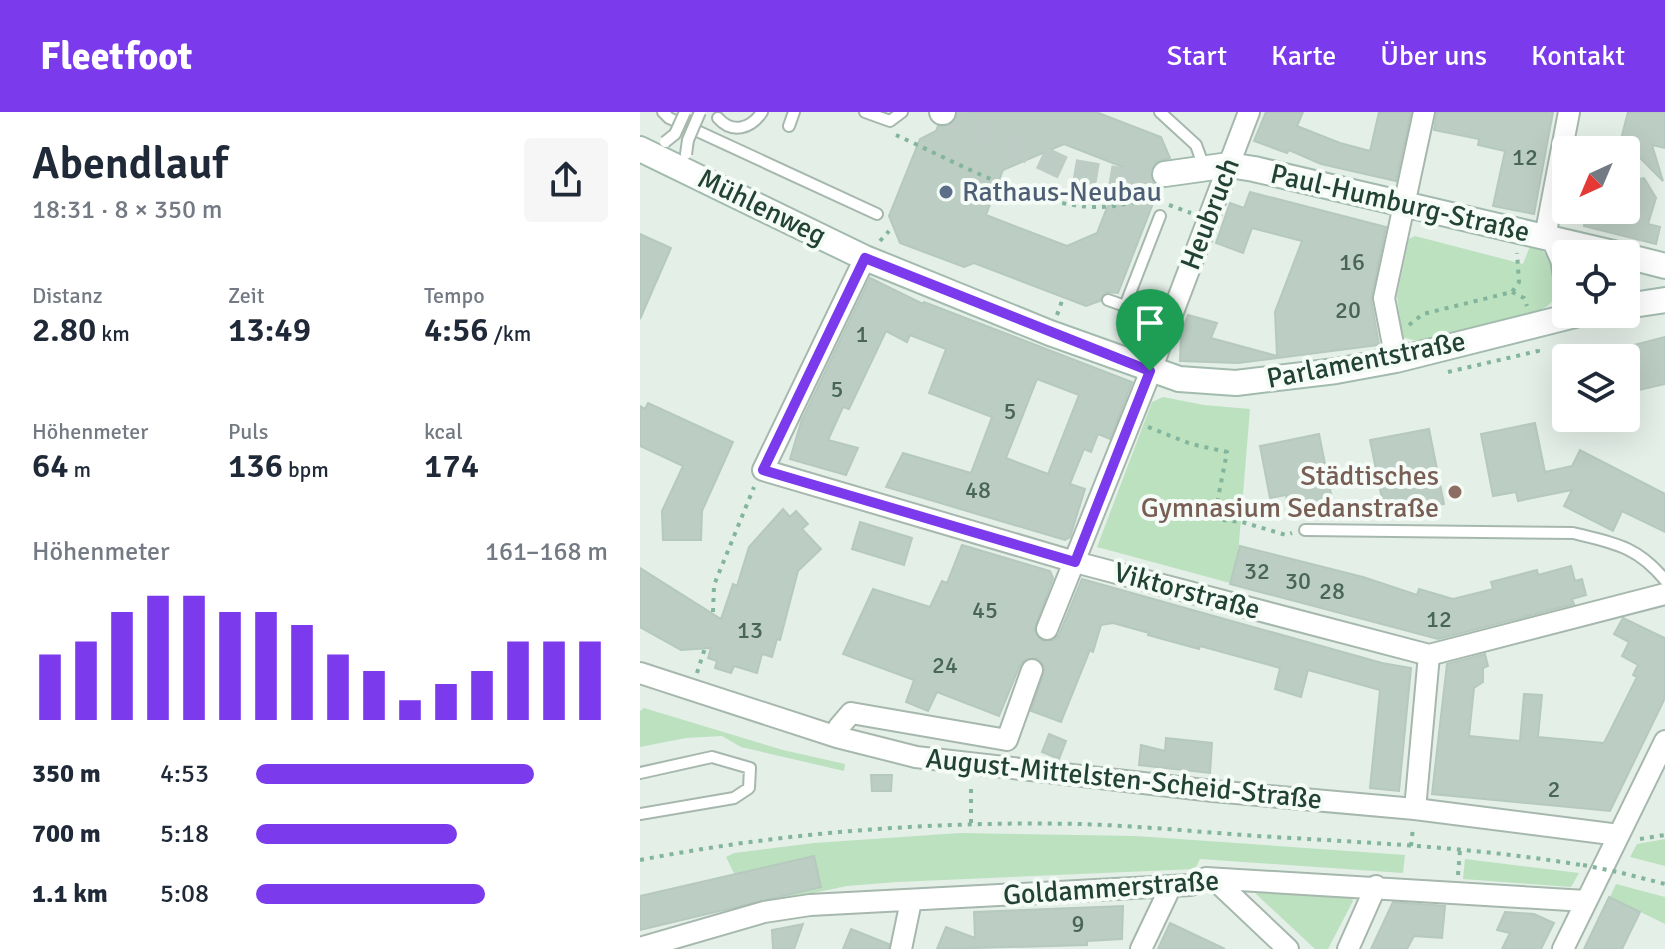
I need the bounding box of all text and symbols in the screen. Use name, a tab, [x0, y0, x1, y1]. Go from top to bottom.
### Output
text: Fleetfoot	[40, 33, 192, 80]
text: Start	[1167, 39, 1227, 73]
text: Karte	[1271, 39, 1336, 73]
text: Über uns	[1380, 39, 1487, 73]
text: Kontakt	[1531, 39, 1625, 73]
north arrow	[1552, 136, 1640, 224]
map controls	[1552, 136, 1640, 432]
text: Abendlauf	[32, 137, 228, 191]
button: share	[524, 138, 608, 222]
house number: 12	[1512, 142, 1538, 172]
street label: Heubruch	[1173, 153, 1247, 275]
street label: Paul-Humburg-Straße	[1267, 157, 1533, 249]
street label: Mühlenweg	[692, 161, 832, 253]
place label: Rathaus-Neubau	[962, 175, 1162, 209]
marker: Rathaus-Neubau	[937, 183, 955, 201]
text: 18:31 · 8 × 350 m	[32, 194, 223, 226]
button: locate	[1552, 240, 1640, 328]
house number: 16	[1339, 247, 1365, 277]
text: Distanz	[32, 282, 103, 309]
text: Zeit	[228, 282, 264, 309]
text: Tempo	[424, 282, 485, 309]
pin	[1116, 289, 1184, 371]
house number: 20	[1335, 295, 1361, 325]
icon: arrive	[1128, 301, 1172, 345]
text: 2.80	[32, 309, 96, 351]
text: 13:49	[228, 309, 311, 351]
text: 4:56	[424, 309, 489, 351]
house number: 1	[856, 319, 868, 349]
text: km	[96, 320, 130, 347]
text: /km	[489, 320, 531, 347]
street label: Parlamentstraße	[1264, 324, 1468, 396]
button: layers	[1552, 344, 1640, 432]
house number: 5	[831, 374, 843, 404]
house number: 5	[1004, 396, 1016, 426]
text: Höhenmeter	[32, 418, 148, 445]
text: Puls	[228, 418, 268, 445]
text: kcal	[424, 418, 463, 445]
text: 64	[32, 445, 69, 487]
text: 136	[228, 445, 283, 487]
text: 174	[424, 445, 479, 487]
text: m	[69, 456, 91, 483]
text: bpm	[283, 456, 329, 483]
place label: Städtisches Gymnasium Sedanstraße	[1141, 459, 1439, 525]
house number: 48	[965, 475, 991, 505]
marker: Städtisches Gymnasium Sedanstraße	[1446, 483, 1464, 501]
text: Höhenmeter	[32, 536, 170, 568]
text: 161–168 m	[485, 536, 608, 568]
street label: Viktorstraße	[1110, 555, 1264, 627]
house number: 32	[1244, 556, 1270, 586]
house number: 30	[1285, 566, 1311, 596]
house number: 28	[1319, 576, 1345, 606]
house number: 45	[972, 595, 998, 625]
house number: 12	[1426, 604, 1452, 634]
house number: 13	[737, 615, 763, 645]
house number: 24	[932, 650, 958, 680]
street label: August-Mittelsten-Scheid-Straße	[924, 741, 1324, 817]
text: 350 m	[32, 758, 101, 790]
text: 4:53	[160, 758, 209, 790]
house number: 2	[1548, 774, 1560, 804]
text: 700 m	[32, 818, 101, 850]
text: 5:18	[160, 818, 209, 850]
street label: Goldammerstraße	[1002, 863, 1220, 913]
text: 1.1 km	[32, 878, 108, 910]
text: 5:08	[160, 878, 209, 910]
house number: 9	[1072, 909, 1084, 939]

